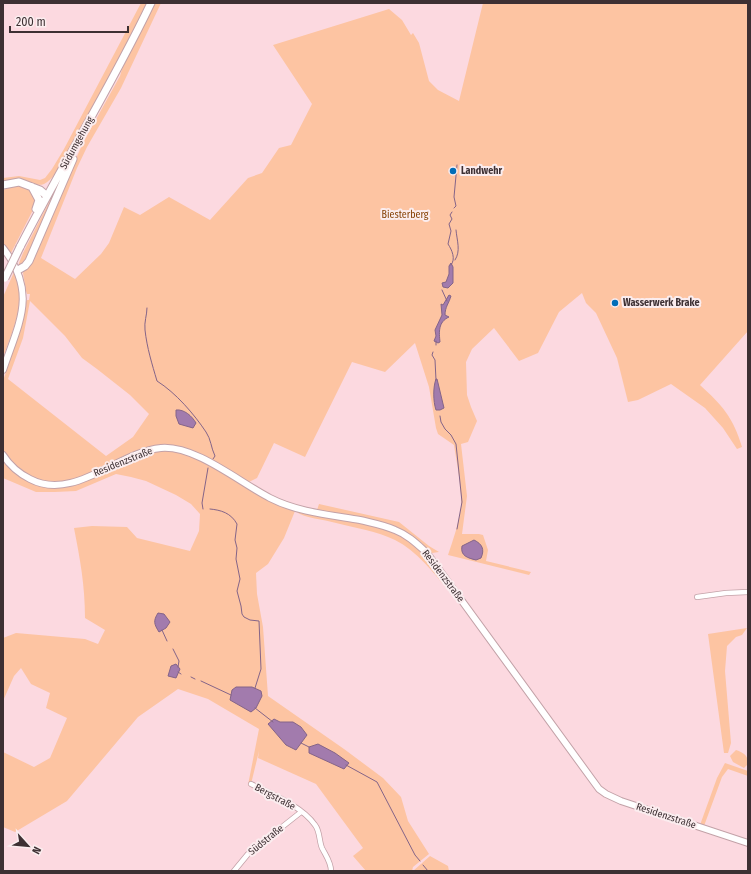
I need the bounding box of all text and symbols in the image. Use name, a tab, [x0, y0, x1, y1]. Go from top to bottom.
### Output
scale bar	[10, 8, 128, 34]
text: 200 m	[16, 15, 46, 29]
street label: Südumgehung	[58, 114, 97, 171]
place label: Landwehr	[461, 165, 502, 177]
marker: Landwehr	[448, 166, 458, 176]
park label: Biesterberg	[381, 209, 429, 221]
place label: Wasserwerk Brake	[623, 297, 700, 309]
marker: Wasserwerk Brake	[610, 298, 620, 308]
street label: Residenzstraße	[92, 445, 154, 479]
street label: Residenzstraße	[419, 547, 467, 605]
street label: Bergstraße	[253, 781, 297, 813]
street label: Residenzstraße	[634, 801, 698, 831]
street label: Südstraße	[246, 822, 286, 858]
north arrow	[8, 826, 48, 866]
text: N	[29, 844, 44, 856]

